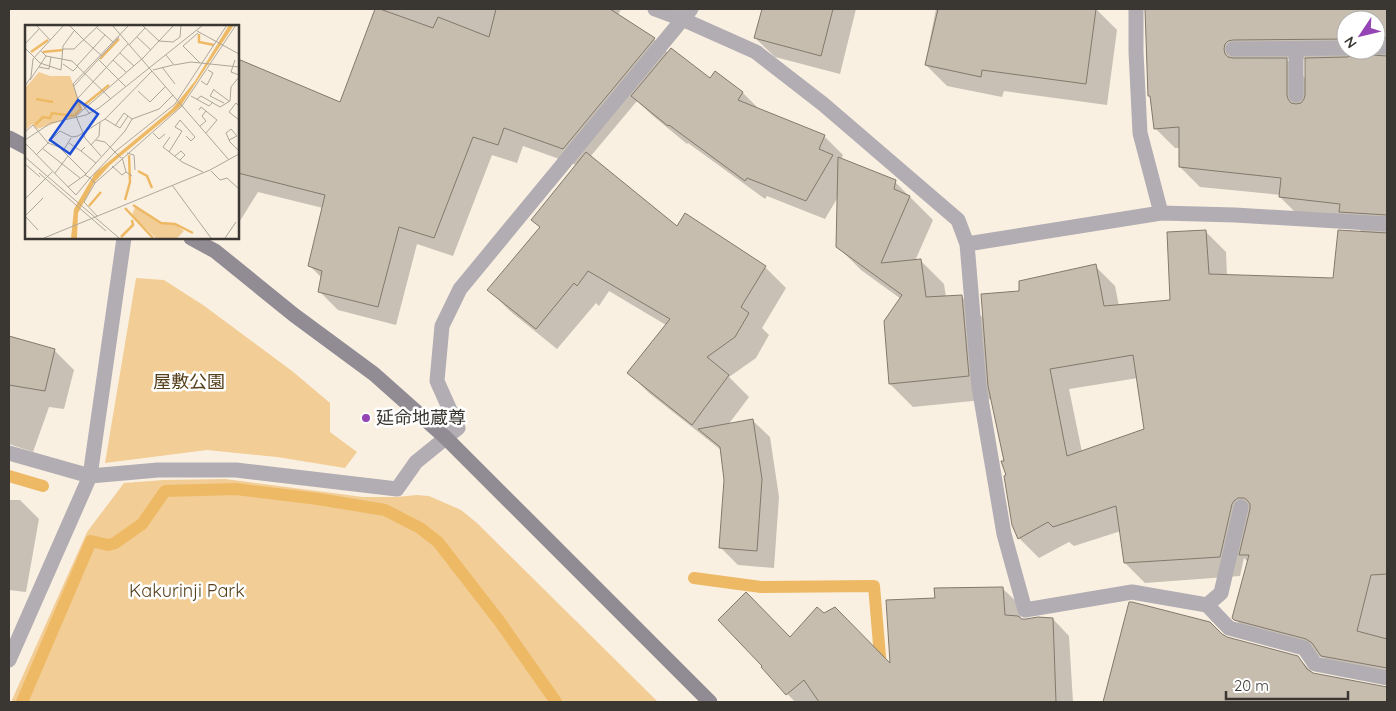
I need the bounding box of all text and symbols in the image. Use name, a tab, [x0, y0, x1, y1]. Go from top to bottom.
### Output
north arrow	[1336, 10, 1386, 60]
inset map	[25, 25, 239, 239]
text: N	[1340, 33, 1361, 52]
park label: 屋敷公園	[153, 370, 225, 393]
place label: 延命地蔵尊	[376, 406, 466, 429]
marker: 延命地蔵尊	[360, 412, 372, 424]
park label: Kakurinji Park	[129, 579, 245, 602]
scale bar	[1226, 668, 1348, 700]
text: 20 m	[1234, 676, 1269, 695]

